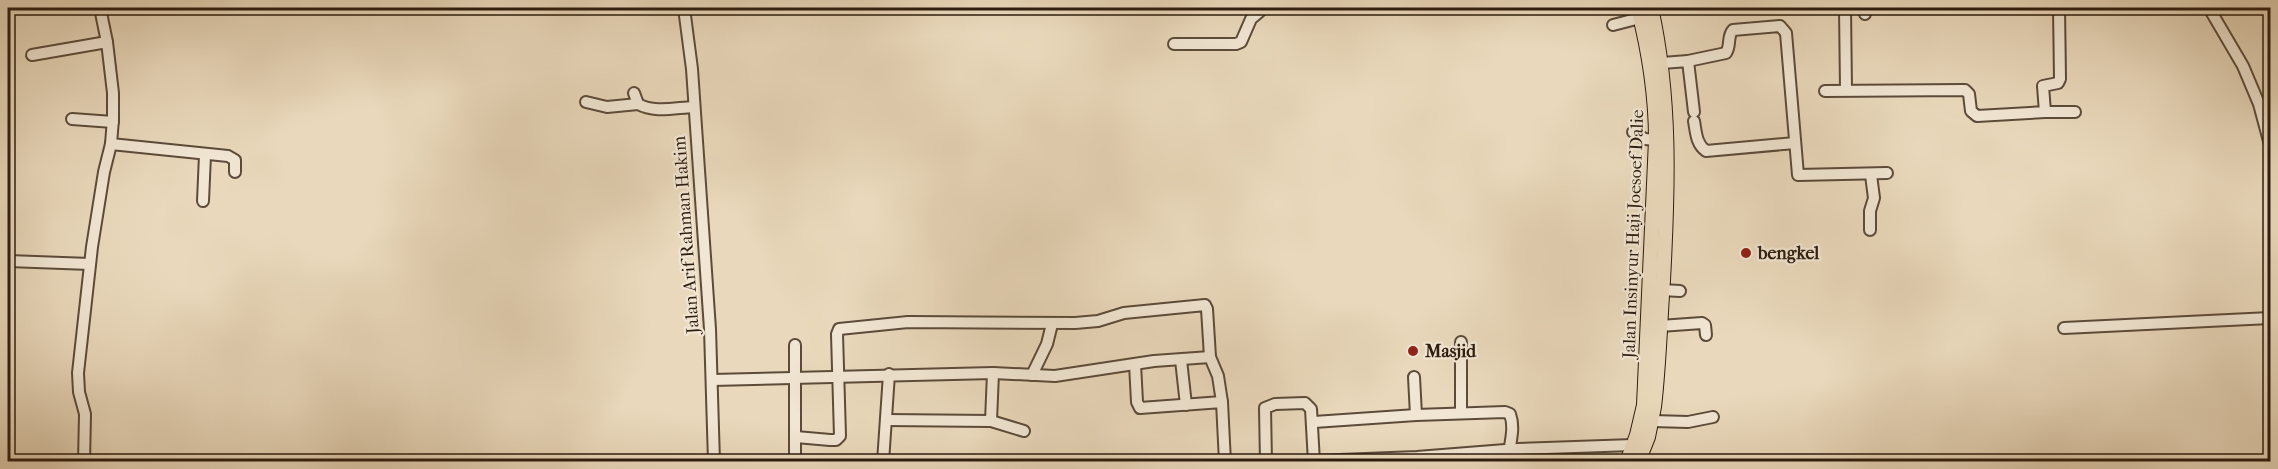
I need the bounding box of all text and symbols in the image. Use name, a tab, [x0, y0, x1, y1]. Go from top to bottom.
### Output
street label: Jalan Insinyur Haji Joesoef Dalie	[1619, 109, 1648, 361]
street label: Jalan Arif Rahman Hakim	[669, 135, 704, 337]
place label: bengkel	[1757, 243, 1820, 264]
marker: bengkel	[1739, 246, 1753, 260]
place label: Masjid	[1424, 341, 1477, 362]
marker: Masjid	[1406, 344, 1420, 358]

